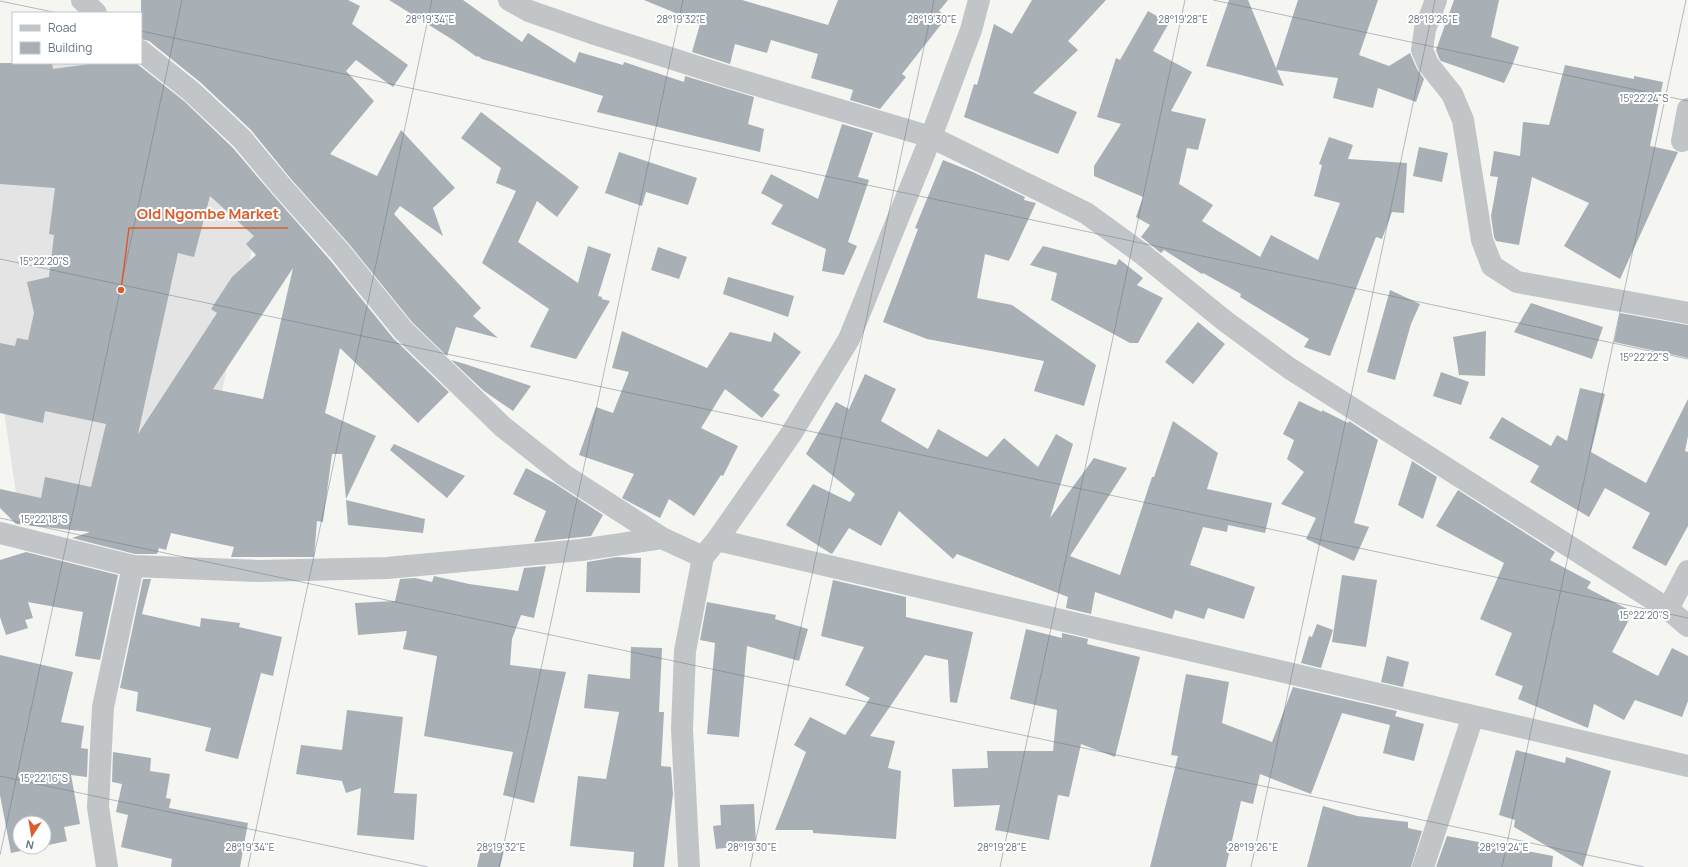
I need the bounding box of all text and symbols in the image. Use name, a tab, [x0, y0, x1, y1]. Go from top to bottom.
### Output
legend	[12, 12, 142, 64]
text: 28°19'34"E	[406, 12, 455, 26]
text: 28°19'32"E	[656, 12, 706, 26]
text: 28°19'30"E	[907, 12, 957, 26]
text: 28°19'28"E	[1158, 12, 1208, 26]
text: 28°19'26"E	[1408, 12, 1458, 26]
text: Road	[48, 19, 76, 36]
text: Building	[48, 39, 92, 56]
text: 15°22'24"S	[1620, 91, 1668, 105]
callout: Old Ngombe Market	[129, 201, 288, 228]
text: Old Ngombe Market	[137, 203, 279, 224]
text: 15°22'20"S	[19, 254, 69, 268]
text: 15°22'22"S	[1619, 350, 1669, 364]
text: 15°22'18"S	[20, 512, 68, 526]
text: 15°22'20"S	[1619, 608, 1669, 622]
text: 15°22'16"S	[20, 771, 68, 785]
north arrow	[12, 815, 52, 855]
text: N	[24, 837, 35, 853]
text: 28°19'34"E	[226, 840, 275, 854]
text: 28°19'32"E	[476, 840, 526, 854]
text: 28°19'30"E	[727, 840, 777, 854]
text: 28°19'28"E	[977, 840, 1027, 854]
text: 28°19'26"E	[1228, 840, 1278, 854]
text: 28°19'24"E	[1480, 840, 1529, 854]

